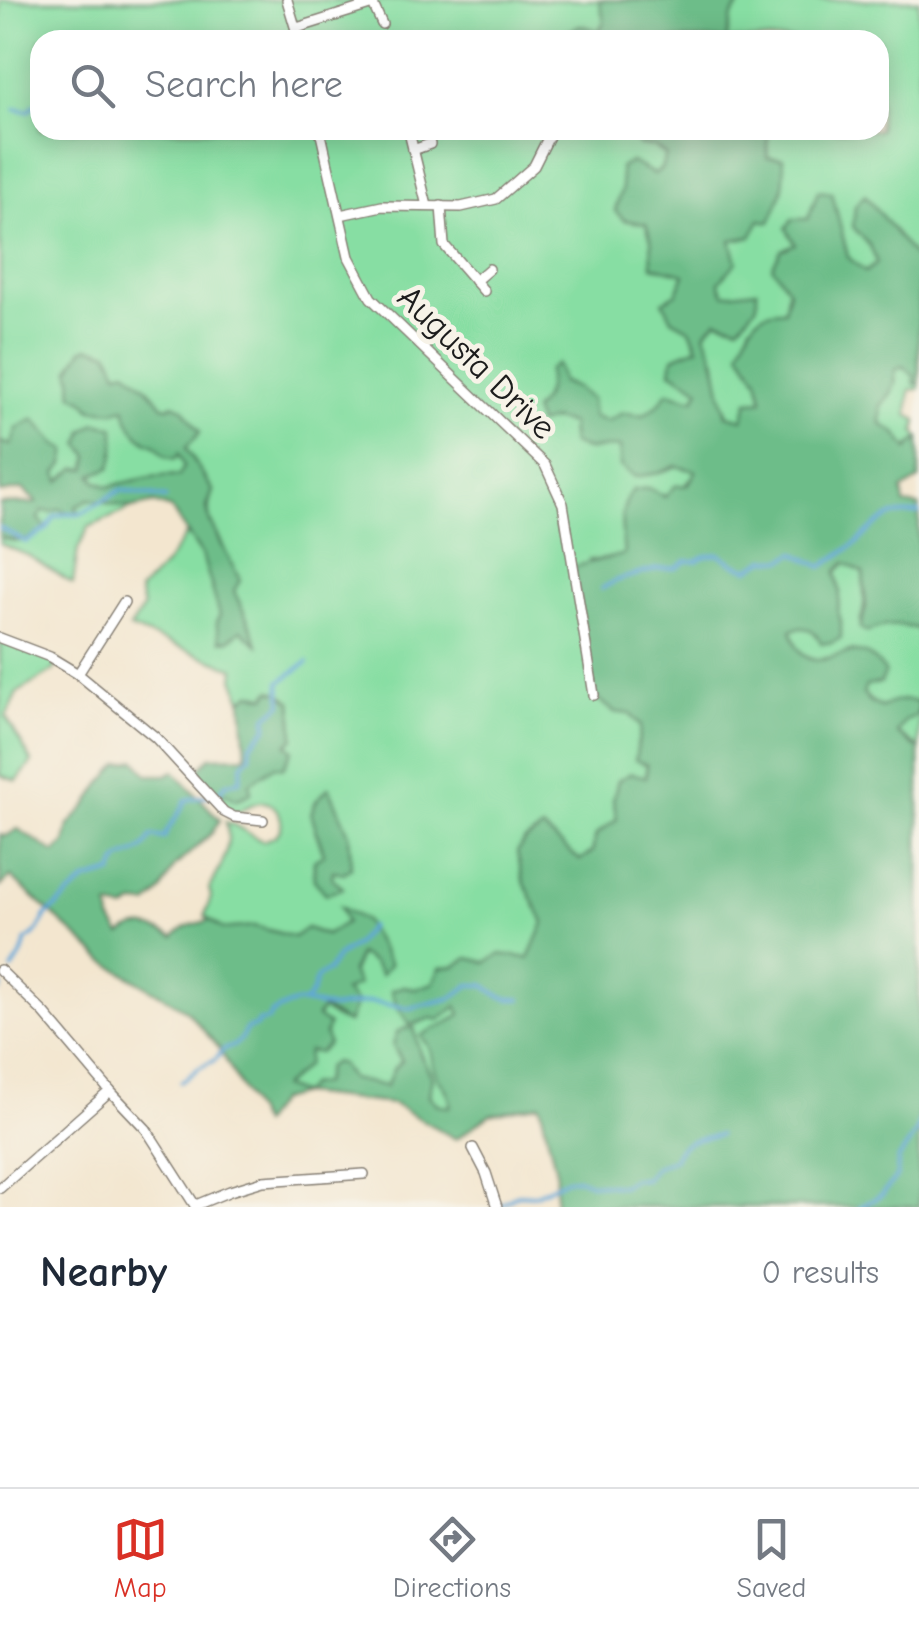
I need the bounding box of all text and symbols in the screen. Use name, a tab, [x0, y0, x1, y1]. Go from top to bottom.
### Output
search box	[30, 30, 889, 140]
icon: search	[65, 58, 120, 113]
text: Search here	[145, 63, 343, 107]
street label: Augusta Drive	[389, 277, 564, 448]
text: Nearby	[40, 1248, 167, 1297]
text: 0 results	[762, 1254, 879, 1291]
tab: Map	[113, 1512, 168, 1604]
tab: Directions	[393, 1512, 511, 1604]
tab: Saved	[736, 1512, 806, 1604]

